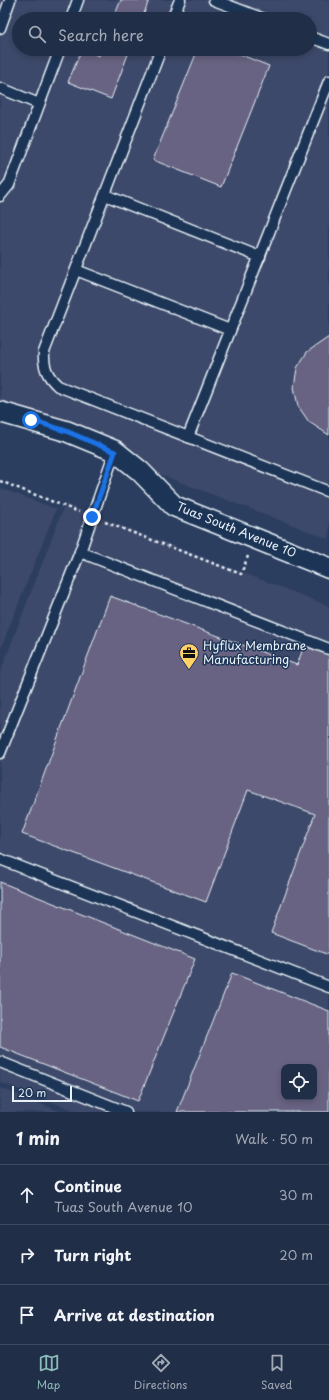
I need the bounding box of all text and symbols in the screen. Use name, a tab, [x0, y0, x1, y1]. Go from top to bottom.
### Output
search box	[12, 12, 317, 56]
icon: search	[26, 23, 48, 45]
text: Search here	[58, 23, 144, 46]
route start	[22, 411, 40, 429]
street label: Tuas South Avenue 10	[174, 497, 299, 561]
route end	[83, 508, 101, 526]
place label: Hyflux Membrane Manufacturing	[203, 636, 307, 668]
office icon: Hyflux Membrane Manufacturing	[178, 642, 200, 670]
map controls	[281, 1064, 317, 1100]
button: locate	[281, 1064, 317, 1100]
scale bar	[12, 1084, 72, 1103]
text: 20 m	[18, 1084, 46, 1101]
text: 1 min	[16, 1125, 60, 1151]
text: Walk · 50 m	[235, 1129, 313, 1148]
text: Continue	[54, 1174, 122, 1197]
icon: ahead	[16, 1184, 38, 1206]
text: 30 m	[279, 1185, 313, 1204]
text: Tuas South Avenue 10	[54, 1197, 193, 1216]
text: Turn right	[54, 1243, 131, 1266]
icon: right	[16, 1244, 38, 1266]
text: 20 m	[279, 1245, 313, 1264]
text: Arrive at destination	[54, 1303, 215, 1326]
icon: arrive	[16, 1304, 38, 1326]
tab: Map	[37, 1352, 60, 1393]
tab: Directions	[134, 1352, 187, 1393]
tab: Saved	[261, 1352, 292, 1393]

